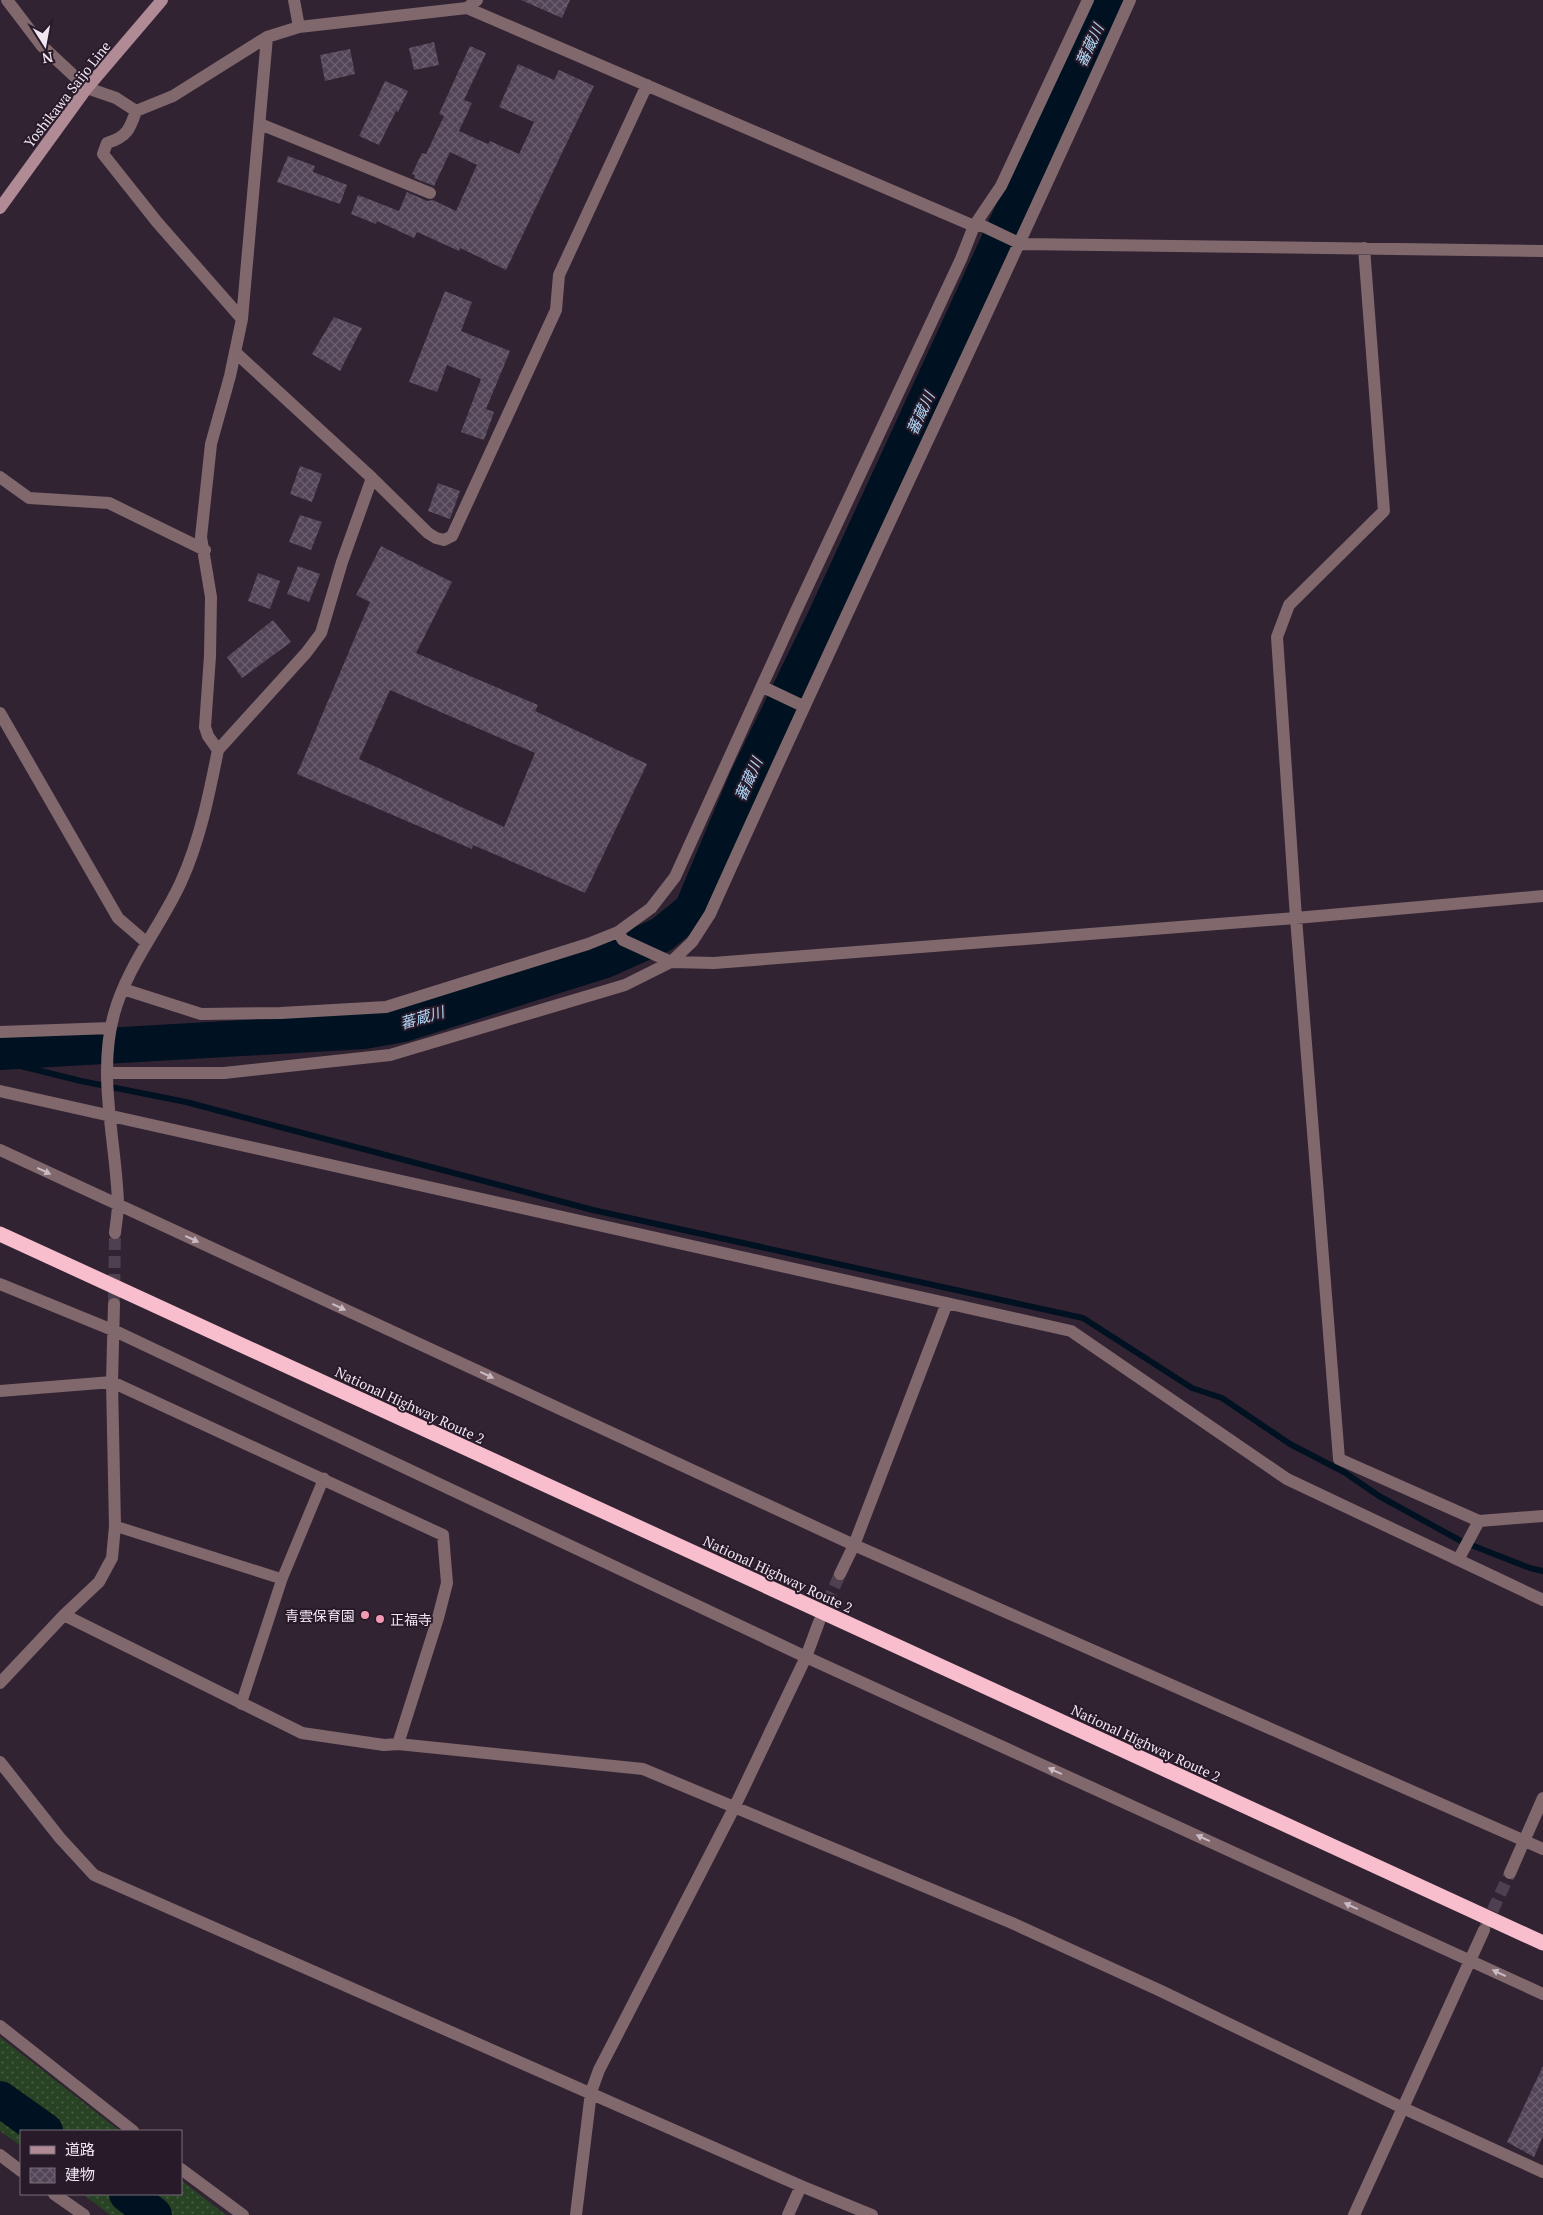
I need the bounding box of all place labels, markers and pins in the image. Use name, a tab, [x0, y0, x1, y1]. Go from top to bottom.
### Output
place label: 青雲保育園	[285, 1606, 355, 1625]
marker: 青雲保育園	[359, 1609, 371, 1621]
place label: 正福寺	[390, 1610, 432, 1629]
marker: 正福寺	[374, 1613, 386, 1625]

